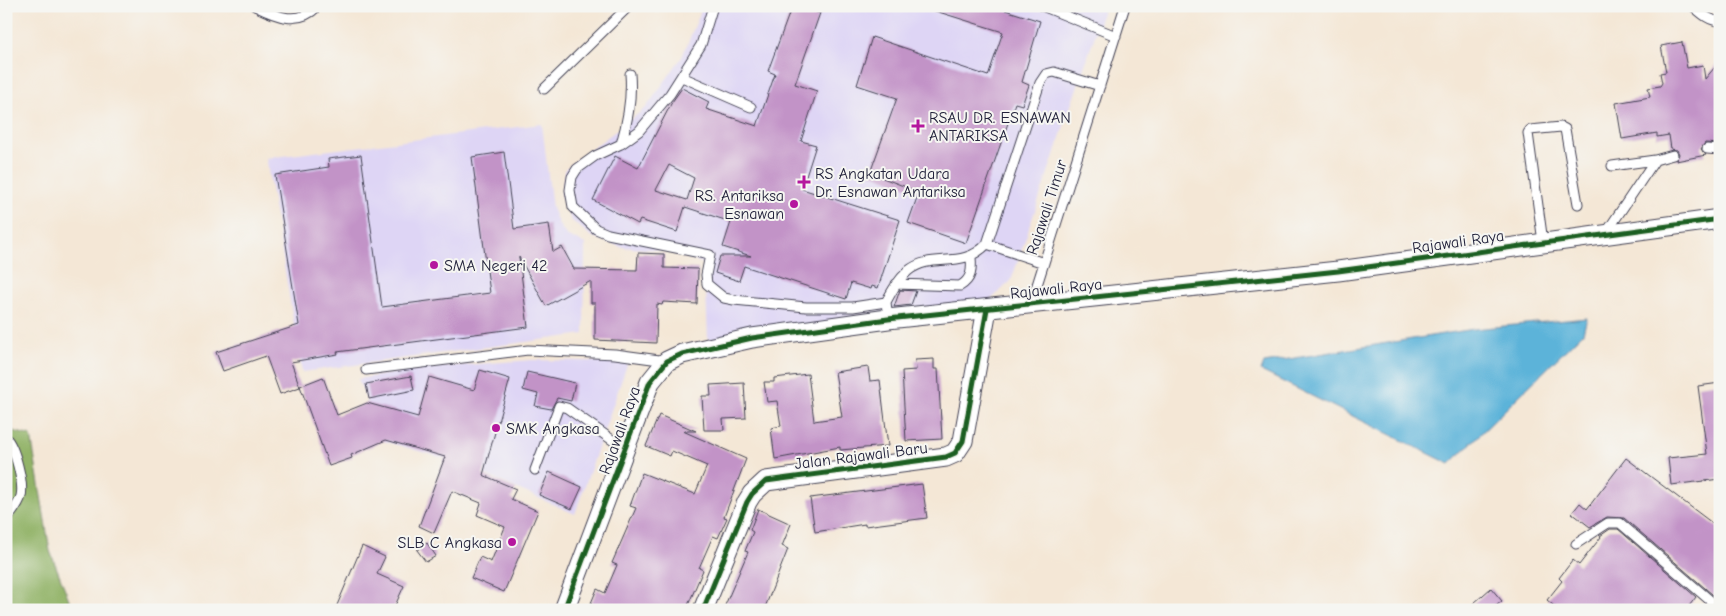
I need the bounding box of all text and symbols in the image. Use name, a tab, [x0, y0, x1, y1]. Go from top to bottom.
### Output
place label: RSAU DR. ESNAWAN ANTARIKSA	[929, 109, 1071, 145]
marker: RSAU DR. ESNAWAN ANTARIKSA	[911, 119, 925, 133]
street label: Rajawali Timur	[1023, 157, 1071, 257]
place label: RS Angkatan Udara Dr. Esnawan Antariksa	[815, 165, 966, 201]
marker: RS Angkatan Udara Dr. Esnawan Antariksa	[797, 175, 811, 189]
place label: RS. Antariksa Esnawan	[695, 187, 784, 223]
marker: RS. Antariksa Esnawan	[788, 198, 800, 210]
street label: Rajawali Raya	[1411, 227, 1505, 257]
place label: SMA Negeri 42	[444, 257, 547, 275]
marker: SMA Negeri 42	[428, 259, 440, 271]
street label: Rajawali Raya	[1009, 275, 1103, 303]
street label: Rajawali Raya	[596, 384, 644, 477]
place label: SMK Angkasa	[506, 420, 600, 438]
marker: SMK Angkasa	[490, 422, 502, 434]
street label: Jalan Rajawali Baru	[794, 439, 929, 473]
place label: SLB C Angkasa	[398, 534, 502, 552]
marker: SLB C Angkasa	[506, 536, 518, 548]

